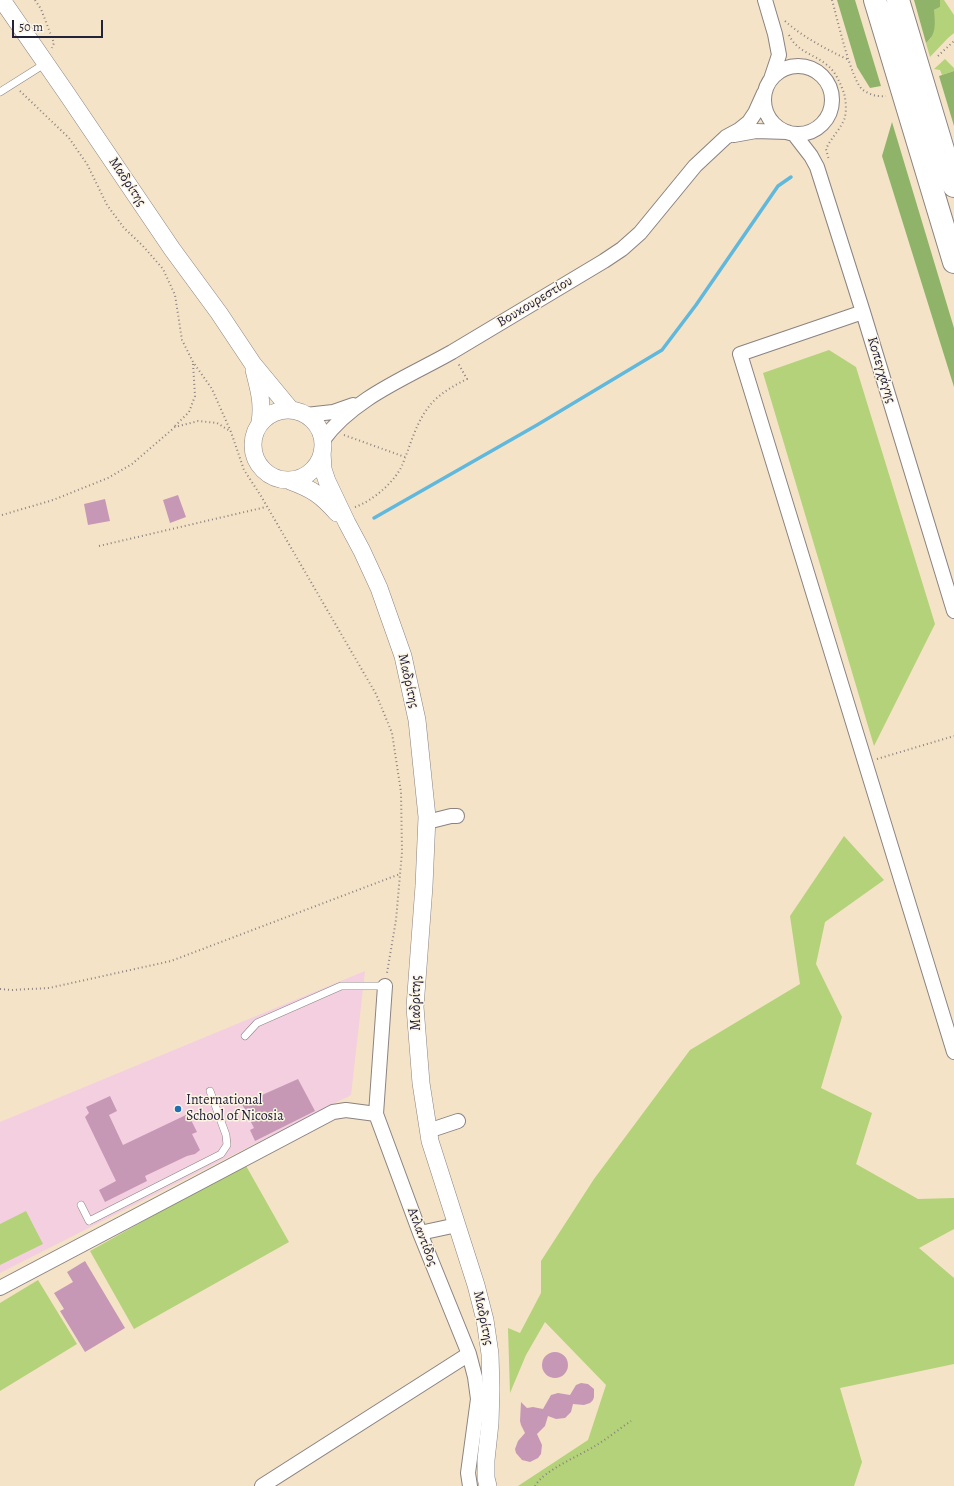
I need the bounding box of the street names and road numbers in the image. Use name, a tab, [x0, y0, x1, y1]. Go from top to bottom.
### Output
street label: Μαδρίτης	[105, 154, 149, 210]
street label: Βουκουρεστίου	[494, 273, 576, 331]
street label: Κοπεγχάγης	[863, 335, 899, 405]
street label: Μαδρίτης	[394, 652, 422, 710]
street label: Μαδρίτης	[409, 975, 425, 1031]
street label: Ατλαντίδος	[403, 1205, 441, 1269]
street label: Μαδρίτης	[469, 1289, 497, 1347]

